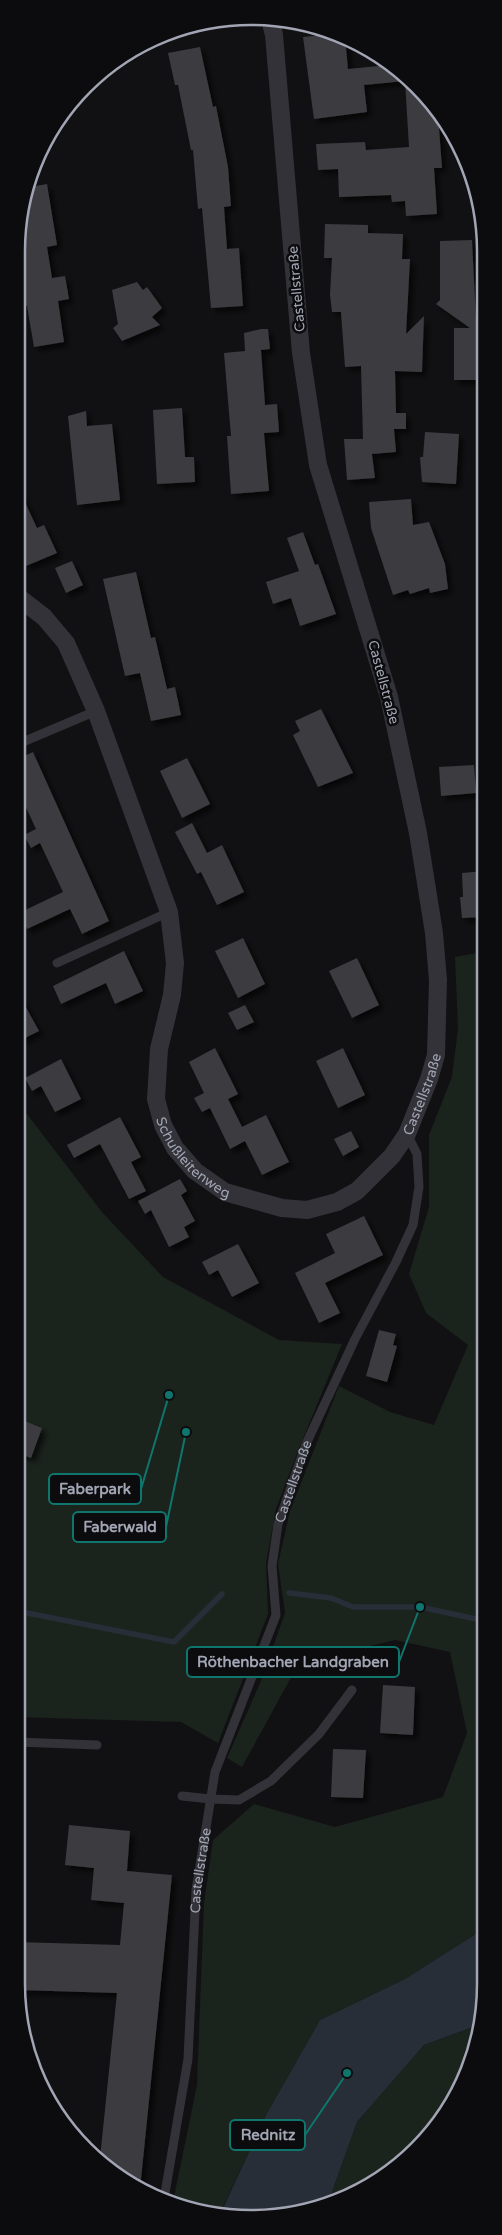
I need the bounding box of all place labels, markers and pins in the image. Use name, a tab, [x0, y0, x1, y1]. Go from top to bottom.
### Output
callout: Faberpark	[49, 1474, 141, 1504]
callout: Faberwald	[73, 1512, 166, 1542]
callout: Röthenbacher Landgraben	[187, 1647, 399, 1677]
callout: Rednitz	[230, 2120, 305, 2150]

